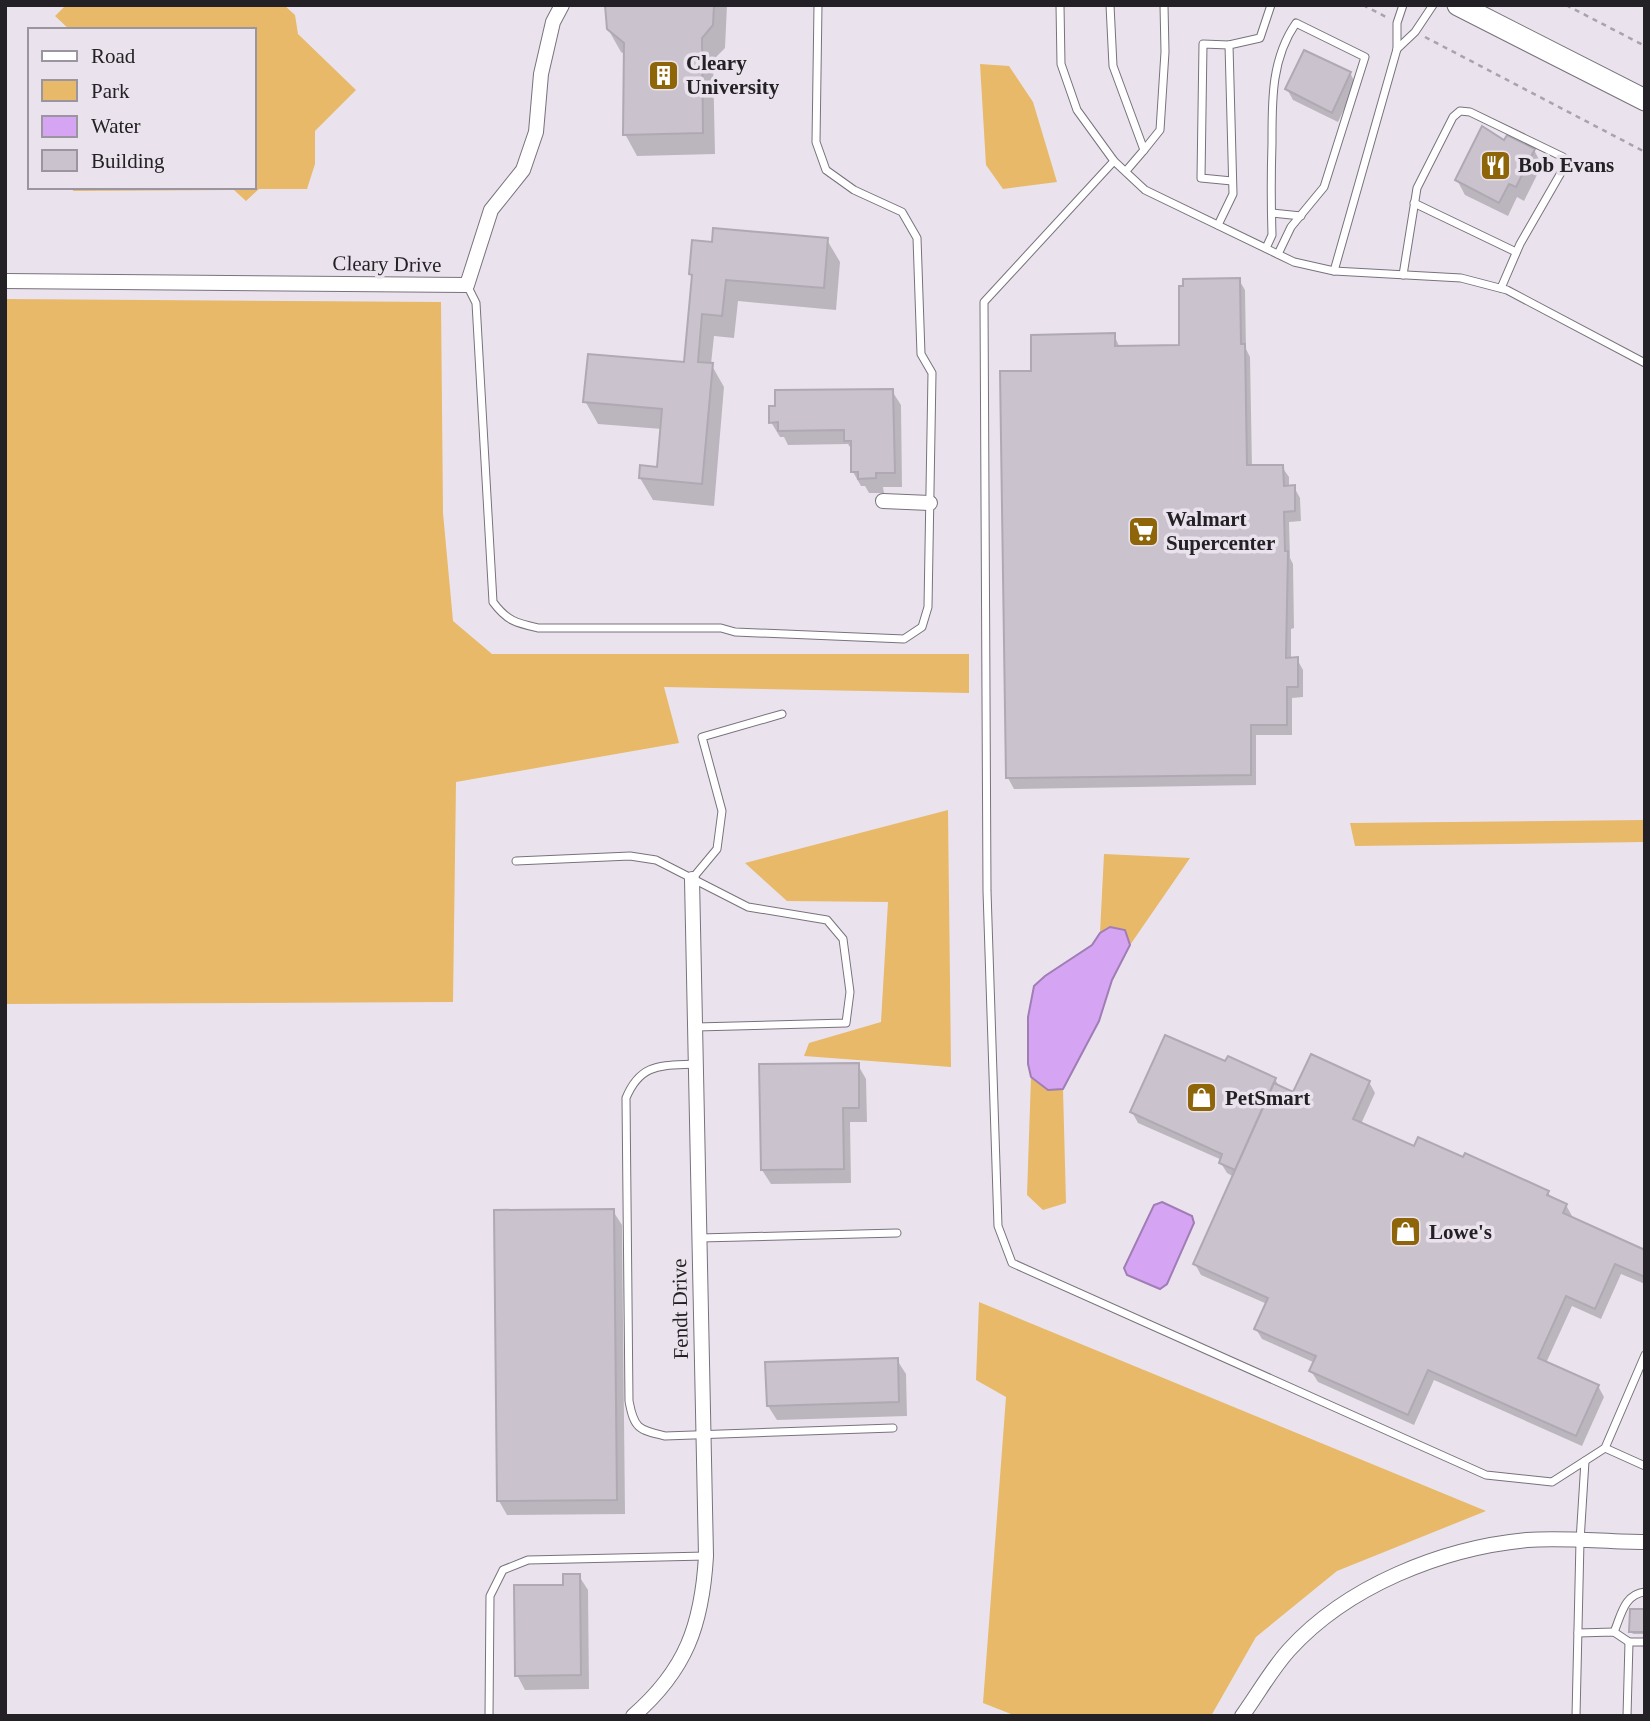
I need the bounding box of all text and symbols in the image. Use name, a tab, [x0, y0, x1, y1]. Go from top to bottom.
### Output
legend	[28, 28, 256, 189]
text: Road	[91, 44, 136, 68]
place label: Cleary University	[686, 51, 780, 99]
building icon: Cleary University	[646, 58, 680, 92]
text: Park	[91, 79, 130, 103]
text: Water	[91, 114, 141, 138]
restaurant icon: Bob Evans	[1478, 148, 1512, 182]
text: Building	[91, 149, 165, 173]
place label: Bob Evans	[1518, 153, 1614, 177]
street label: Cleary Drive	[332, 251, 442, 277]
place label: Walmart Supercenter	[1166, 507, 1275, 555]
supermarket icon: Walmart Supercenter	[1126, 514, 1160, 548]
shop icon: PetSmart	[1185, 1081, 1219, 1115]
place label: PetSmart	[1225, 1086, 1310, 1110]
shop icon: Lowe's	[1389, 1215, 1423, 1249]
place label: Lowe's	[1429, 1220, 1492, 1244]
street label: Fendt Drive	[667, 1258, 693, 1360]

